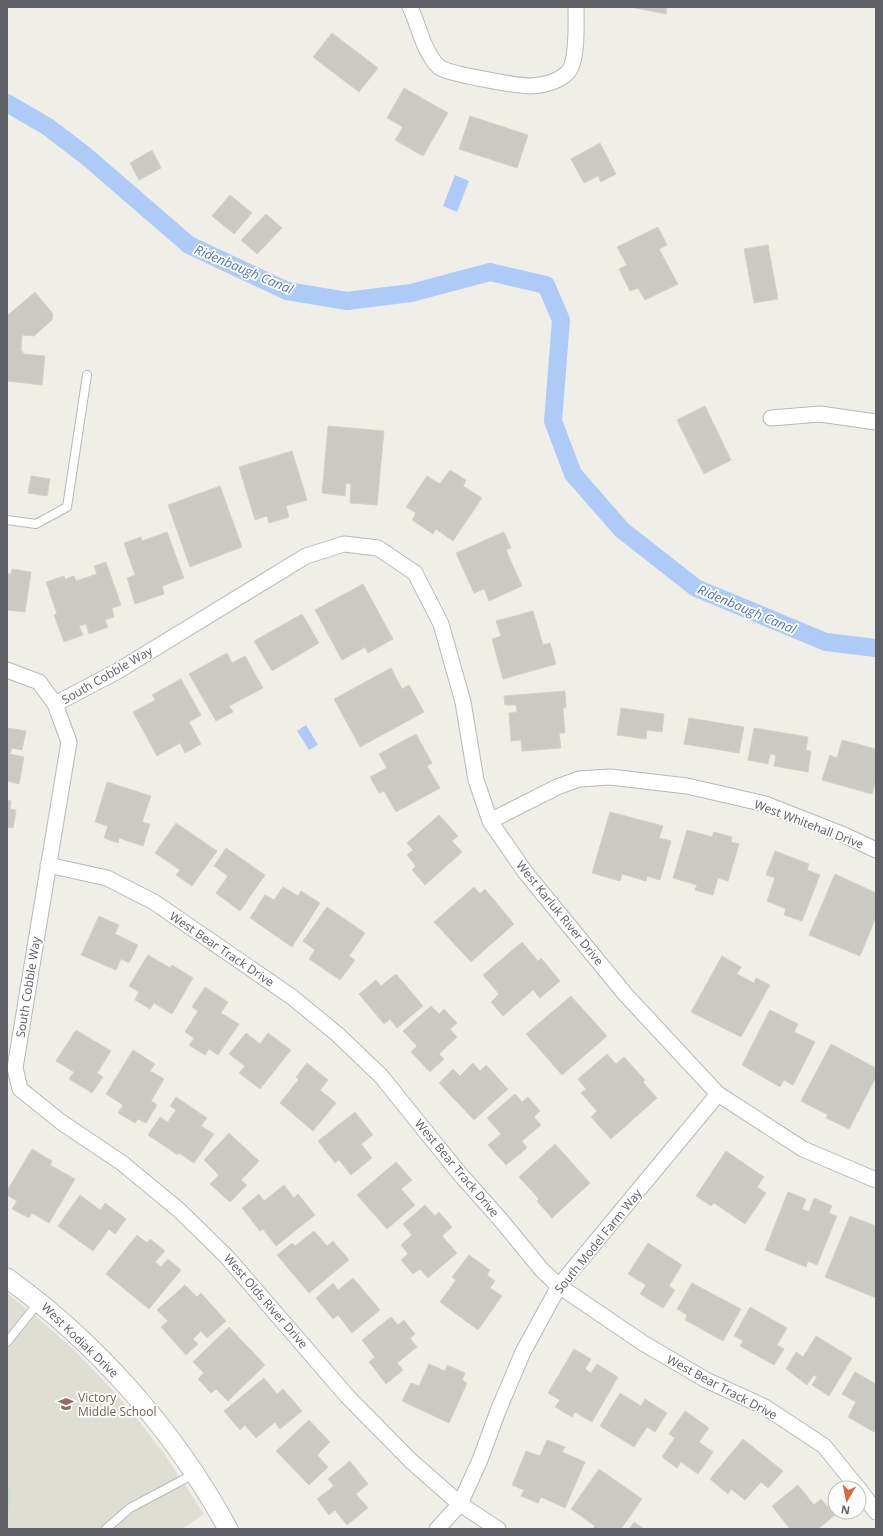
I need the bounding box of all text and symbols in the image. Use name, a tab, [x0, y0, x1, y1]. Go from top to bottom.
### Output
water label: Ridenbaugh Canal	[192, 240, 297, 298]
water label: Ridenbaugh Canal	[695, 580, 800, 638]
street label: South Cobble Way	[59, 642, 156, 708]
street label: West Whitehall Drive	[752, 795, 866, 853]
street label: West Karluk River Drive	[512, 857, 608, 969]
street label: West Bear Track Drive	[166, 908, 278, 991]
street label: South Cobble Way	[12, 934, 45, 1039]
street label: West Bear Track Drive	[411, 1115, 503, 1221]
street label: South Model Farm Way	[551, 1184, 646, 1297]
street label: West Olds River Drive	[220, 1250, 312, 1352]
street label: West Kodiak Drive	[38, 1299, 123, 1381]
street label: West Bear Track Drive	[664, 1351, 780, 1423]
place label: Victory Middle School	[78, 1389, 157, 1420]
school or university icon: Victory Middle School	[57, 1395, 75, 1413]
north arrow	[827, 1480, 867, 1520]
text: N	[840, 1502, 851, 1518]

